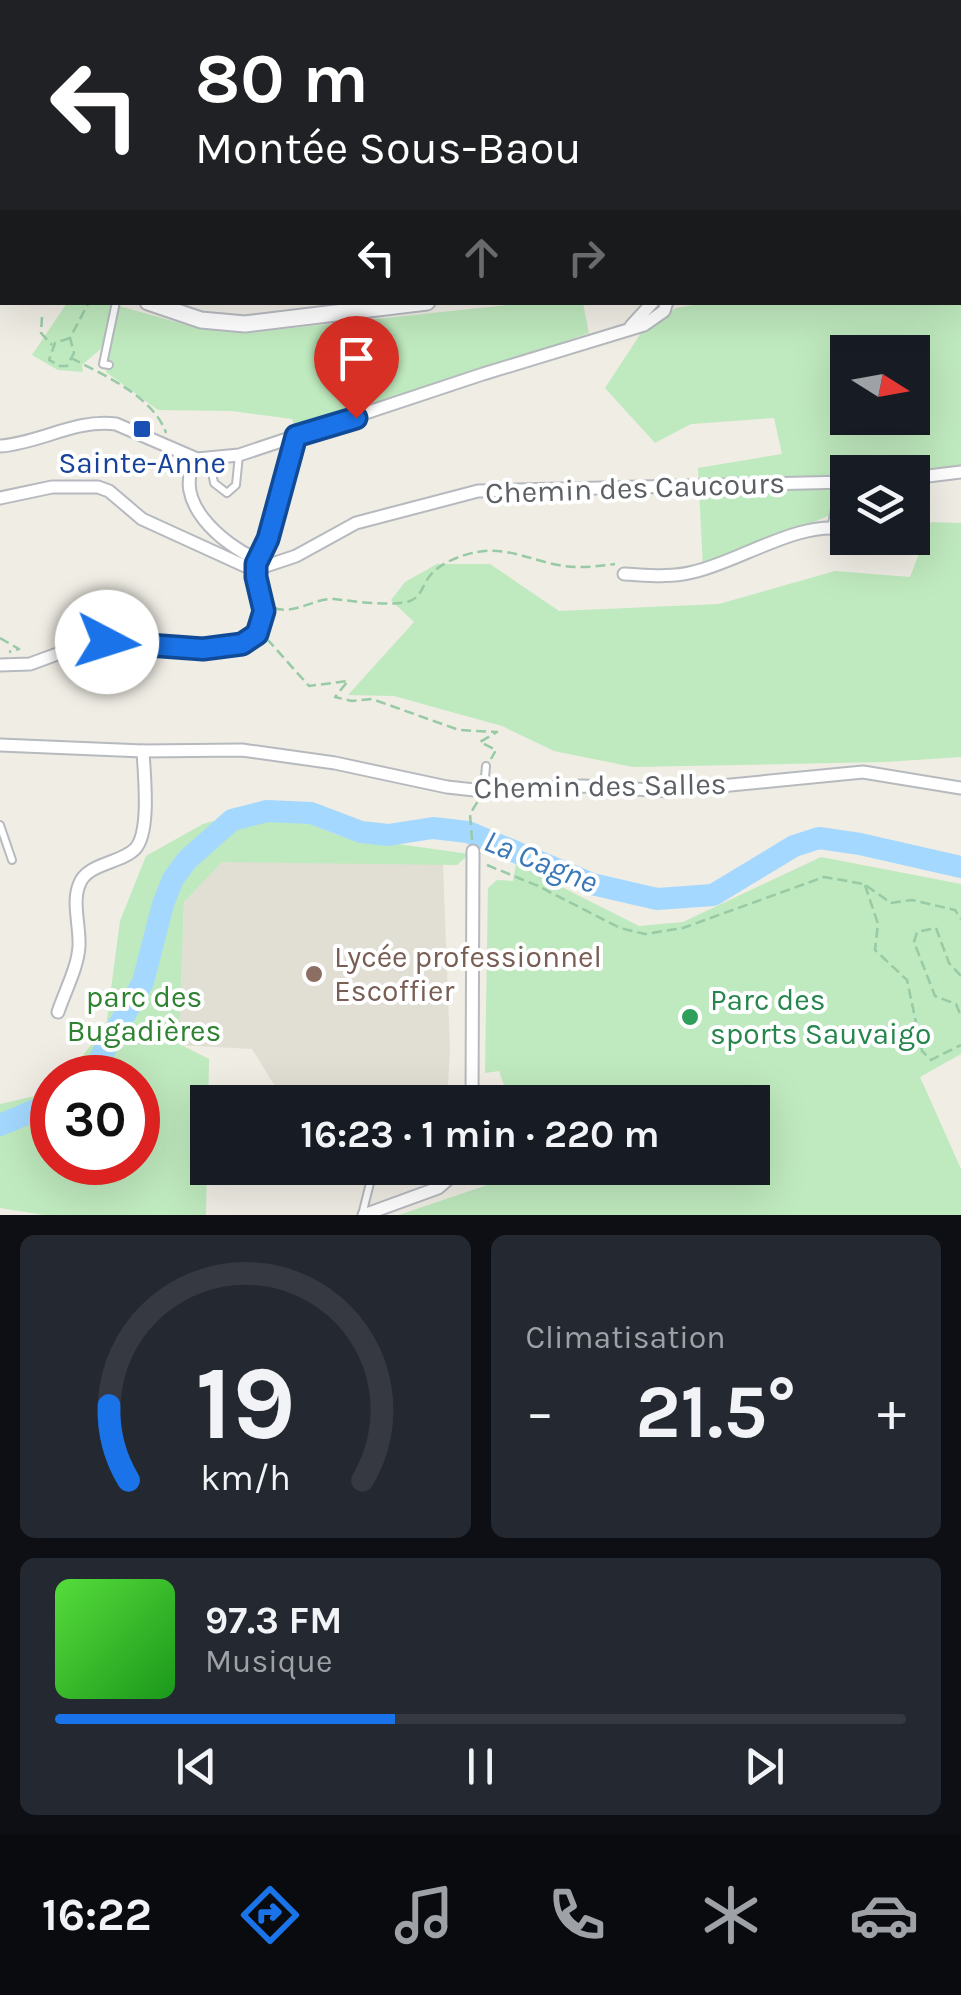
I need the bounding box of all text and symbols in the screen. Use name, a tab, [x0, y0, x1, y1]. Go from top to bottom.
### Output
text: 80 m	[195, 38, 369, 120]
icon: left	[30, 40, 160, 170]
text: Montée Sous-Baou	[195, 122, 582, 174]
icon: left	[349, 230, 404, 285]
icon: ahead	[454, 230, 509, 285]
icon: right	[559, 230, 614, 285]
pin	[314, 316, 399, 419]
icon: arrive	[329, 331, 384, 386]
north arrow	[830, 335, 930, 435]
map controls	[830, 335, 930, 555]
marker: Sainte-Anne	[131, 418, 153, 440]
place label: Sainte-Anne	[58, 445, 226, 481]
button: layers	[830, 455, 930, 555]
street label: Chemin des Caucours	[484, 465, 786, 511]
position arrow	[55, 590, 159, 694]
street label: Chemin des Salles	[473, 766, 727, 806]
water label: La Cagne	[479, 822, 603, 901]
place label: Lycée professionnel Escoffier	[334, 939, 602, 1009]
marker: Lycée professionnel Escoffier	[303, 963, 325, 985]
park label: parc des Bugadières	[67, 979, 221, 1049]
place label: Parc des sports Sauvaigo	[710, 982, 931, 1052]
marker: Parc des sports Sauvaigo	[679, 1006, 701, 1028]
speed limit sign: 30	[30, 1055, 160, 1185]
text: 16:23 · 1 min · 220 m	[300, 1112, 660, 1157]
text: Climatisation	[526, 1319, 726, 1356]
text: 19	[195, 1343, 296, 1464]
text: 21.5°	[635, 1368, 796, 1456]
text: −	[526, 1380, 554, 1444]
text: +	[877, 1380, 906, 1444]
text: km/h	[200, 1457, 291, 1499]
text: 97.3 FM	[205, 1598, 343, 1643]
text: Musique	[205, 1643, 332, 1680]
icon: previous	[169, 1739, 224, 1794]
icon: pause	[453, 1739, 508, 1794]
icon: next	[737, 1739, 792, 1794]
icon: directions	[235, 1880, 305, 1950]
icon: music	[389, 1880, 459, 1950]
icon: phone	[542, 1880, 612, 1950]
icon: climate	[696, 1880, 766, 1950]
icon: car	[849, 1880, 919, 1950]
text: 16:22	[42, 1889, 152, 1941]

